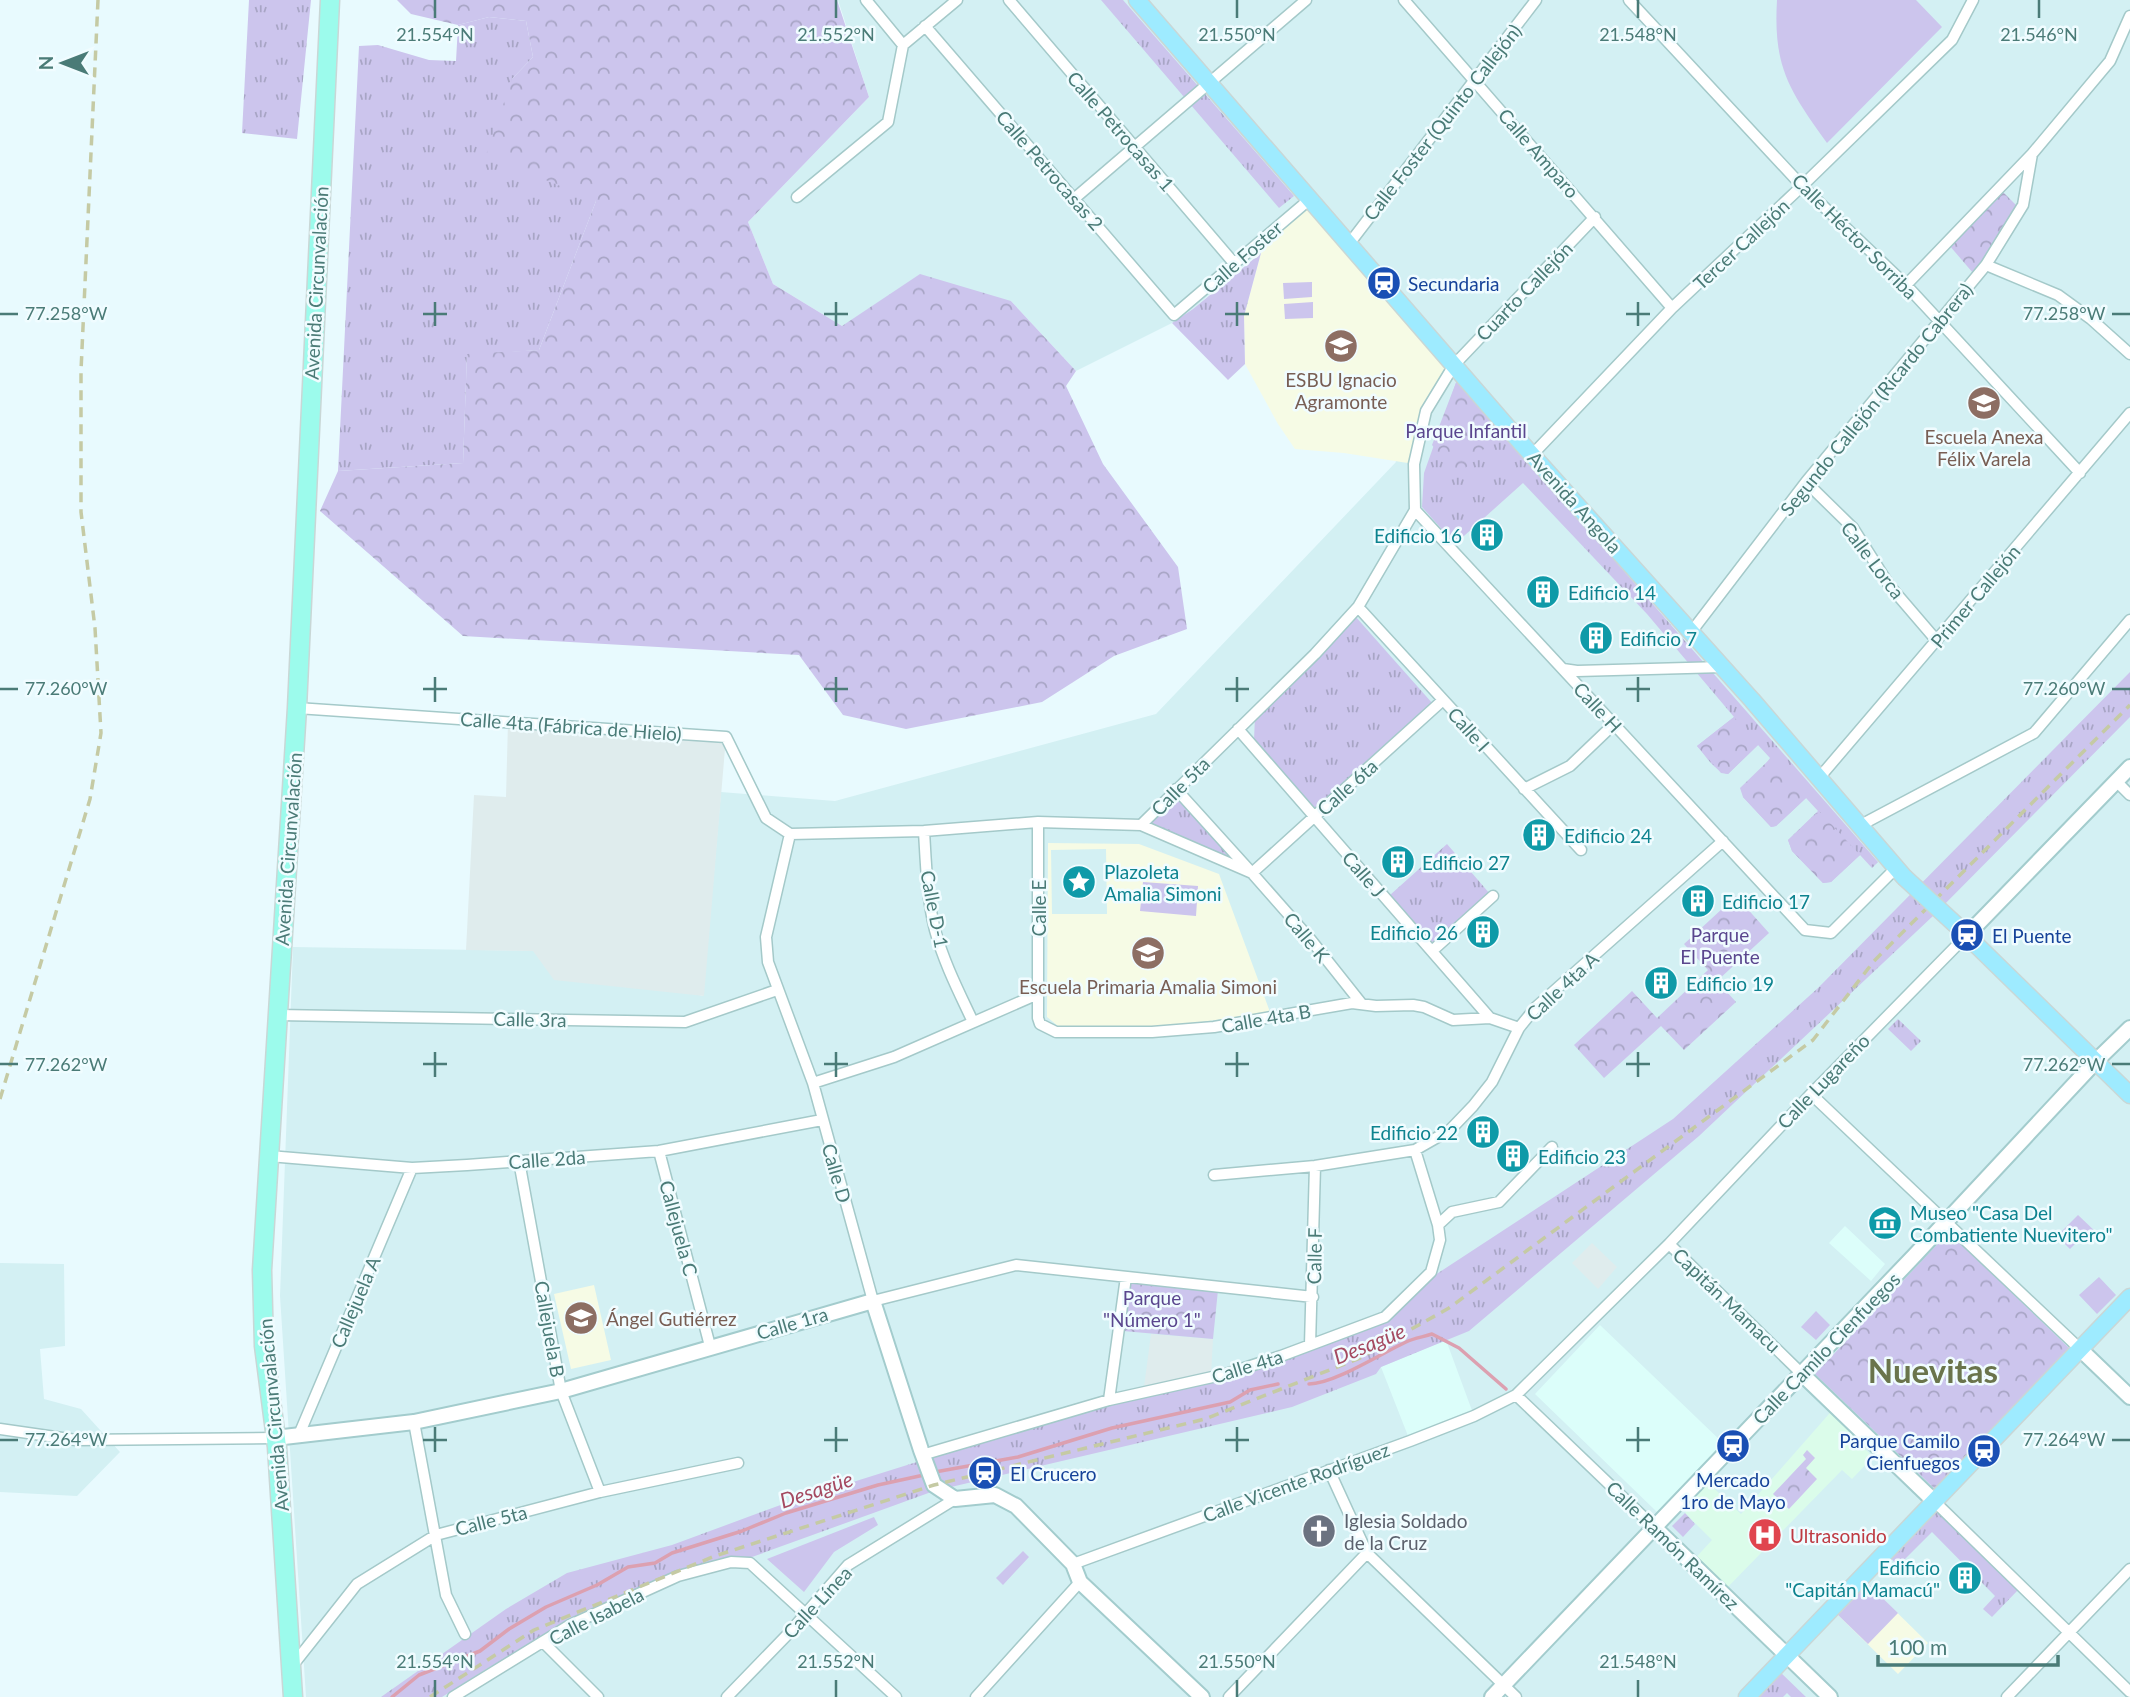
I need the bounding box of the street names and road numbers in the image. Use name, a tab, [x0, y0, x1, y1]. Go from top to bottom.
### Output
street label: Calle Foster (Quinto Callejón)	[1358, 19, 1526, 225]
street label: Calle Petrocasas 1	[1063, 66, 1179, 196]
street label: Calle Amparo	[1494, 103, 1584, 203]
street label: Calle Petrocasas 2	[992, 105, 1108, 235]
street label: Calle Héctor Sorriba	[1788, 169, 1922, 303]
street label: Avenida Circunvalación	[299, 186, 333, 380]
street label: Tercer Callejón	[1688, 194, 1794, 294]
street label: Calle Foster	[1197, 216, 1287, 298]
street label: Cuarto Callejón	[1471, 237, 1577, 345]
street label: Segundo Callejón (Ricardo Cabrera)	[1775, 278, 1977, 520]
street label: Avenida Angola	[1523, 446, 1627, 558]
street label: Calle Lorca	[1836, 517, 1910, 603]
street label: Primer Callejón	[1925, 540, 2025, 652]
street label: Calle H	[1569, 677, 1627, 737]
street label: Calle I	[1443, 702, 1495, 756]
street label: Calle 4ta (Fábrica de Hielo)	[460, 707, 682, 745]
street label: Avenida Circunvalación	[270, 752, 306, 946]
street label: Calle 5ta	[1146, 752, 1214, 820]
street label: Calle 6ta	[1312, 754, 1382, 820]
street label: Calle J	[1338, 846, 1390, 902]
street label: Calle D-1	[916, 868, 954, 950]
street label: Calle E	[1027, 879, 1050, 936]
street label: Calle K	[1279, 907, 1335, 967]
street label: Calle 4ta A	[1521, 947, 1603, 1025]
street label: Calle 4ta B	[1219, 999, 1313, 1037]
street label: Calle 3ra	[493, 1007, 567, 1031]
street label: Calle Lugareño	[1772, 1029, 1874, 1133]
street label: Calle D	[818, 1141, 856, 1205]
street label: Calle 2da	[508, 1145, 586, 1173]
street label: Callejuela C	[655, 1178, 703, 1279]
street label: Calle F	[1302, 1227, 1326, 1285]
street label: Capitán Mamacu	[1668, 1243, 1786, 1357]
street label: Callejuela A	[325, 1253, 385, 1351]
street label: Calle Camilo Cienfuegos	[1747, 1267, 1905, 1429]
street label: Callejuela B	[530, 1279, 570, 1379]
street label: Calle 1ra	[754, 1302, 830, 1344]
street label: Avenida Circunvalación	[253, 1318, 293, 1512]
street label: Calle 4ta	[1209, 1344, 1285, 1388]
street label: Calle Vicente Rodríguez	[1199, 1437, 1393, 1527]
street label: Calle Ramón Ramírez	[1602, 1476, 1744, 1614]
street label: Calle 5ta	[453, 1500, 529, 1540]
street label: Calle Línea	[778, 1561, 856, 1643]
street label: Calle Isabela	[545, 1582, 647, 1650]

